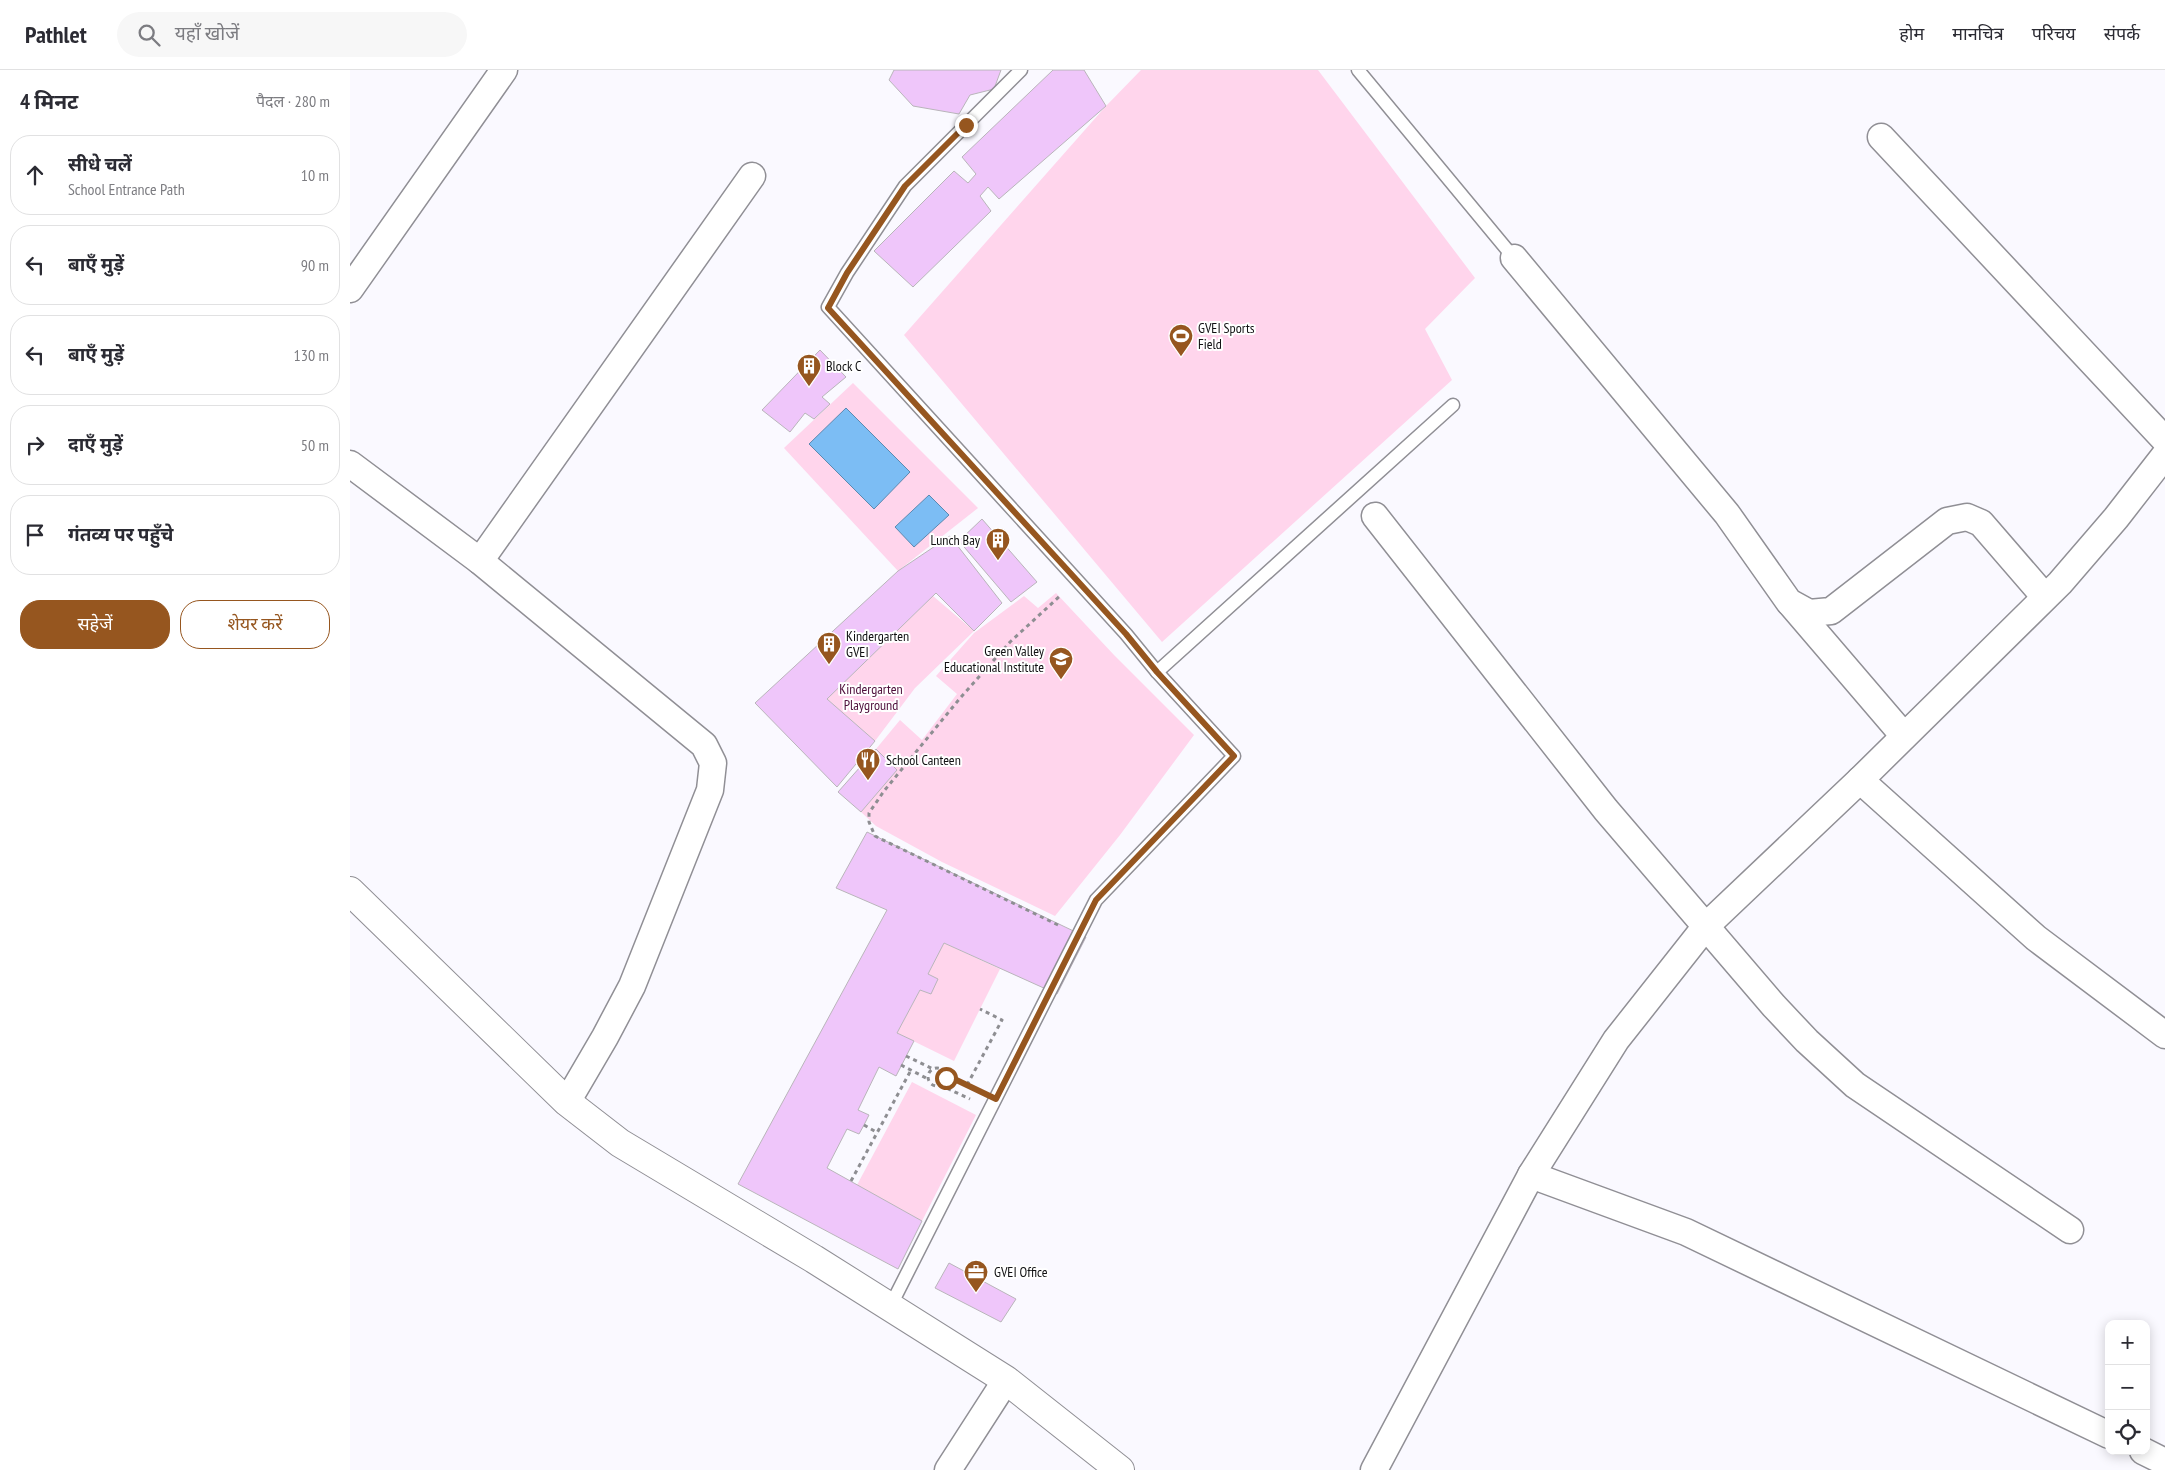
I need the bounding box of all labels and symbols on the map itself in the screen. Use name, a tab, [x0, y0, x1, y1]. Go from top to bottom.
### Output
route end	[955, 114, 978, 137]
place label: GVEI Sports Field	[1198, 319, 1255, 353]
sports icon: GVEI Sports Field	[1168, 323, 1194, 357]
building icon: Block C	[796, 353, 822, 387]
place label: Block C	[826, 357, 862, 375]
building icon: Lunch Bay	[985, 527, 1011, 561]
place label: Lunch Bay	[931, 531, 981, 549]
place label: Kindergarten GVEI	[846, 627, 909, 661]
building icon: Kindergarten GVEI	[816, 631, 842, 665]
place label: Green Valley Educational Institute	[944, 642, 1045, 676]
school or university icon: Green Valley Educational Institute	[1048, 646, 1074, 680]
park label: Kindergarten Playground	[839, 680, 903, 714]
restaurant icon: School Canteen	[855, 747, 881, 781]
place label: School Canteen	[886, 751, 961, 769]
route start	[935, 1067, 958, 1090]
office icon: GVEI Office	[963, 1259, 989, 1293]
place label: GVEI Office	[994, 1263, 1048, 1281]

